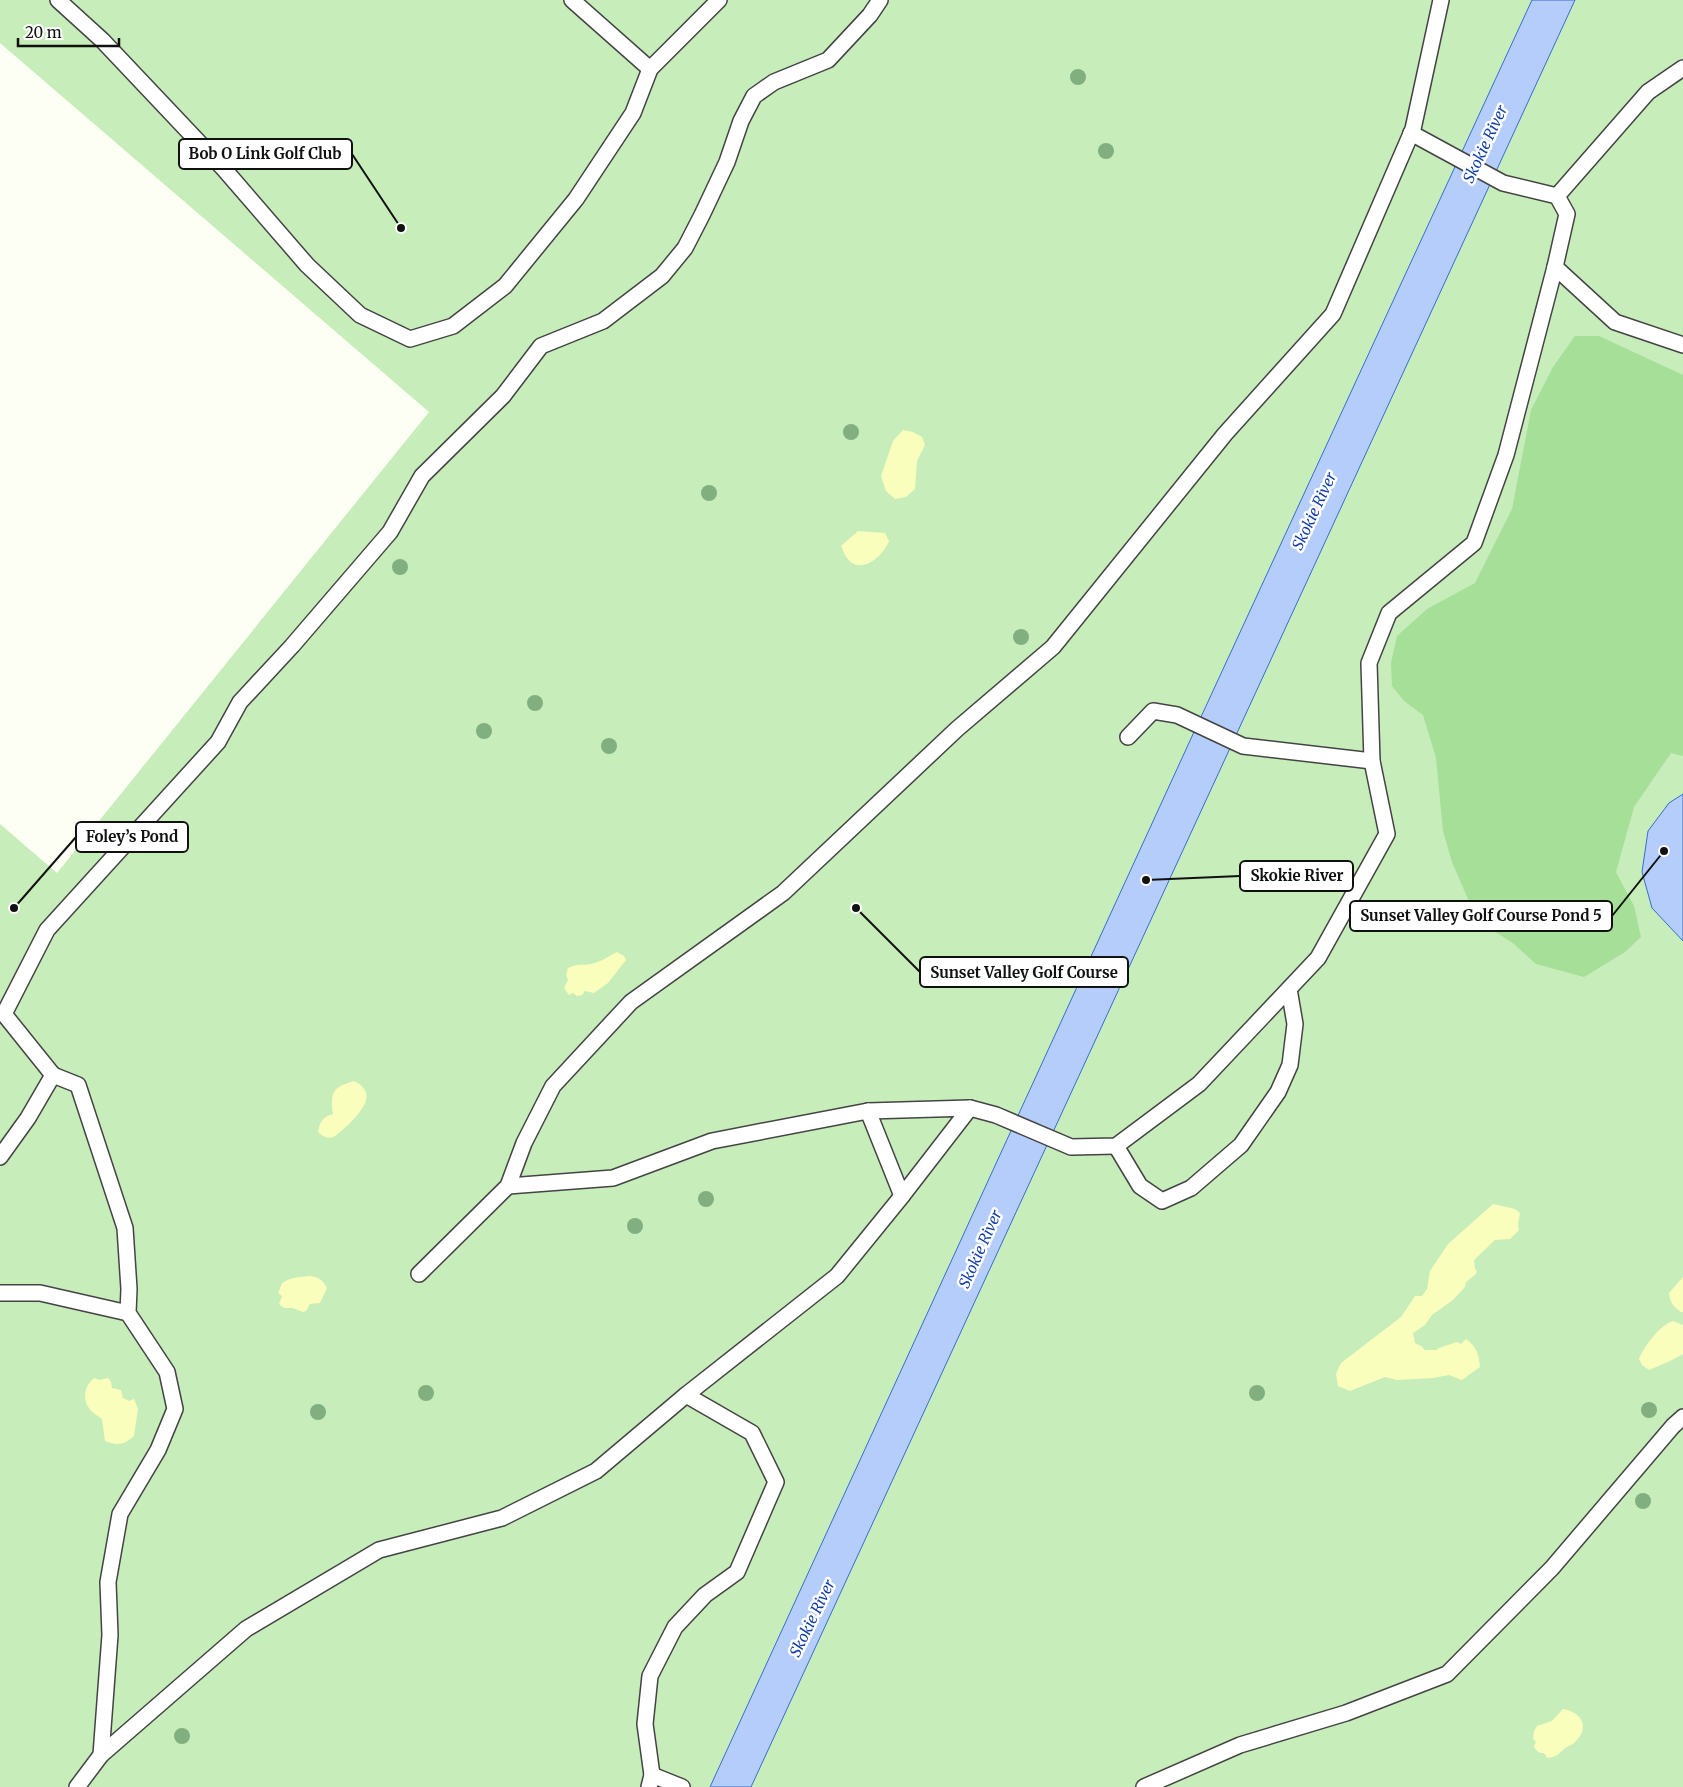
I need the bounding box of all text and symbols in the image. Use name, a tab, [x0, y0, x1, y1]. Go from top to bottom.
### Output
scale bar	[18, 15, 119, 47]
text: 20 m	[25, 23, 62, 42]
water label: Skokie River	[1459, 101, 1512, 186]
callout: Bob O Link Golf Club	[179, 139, 352, 169]
text: Bob O Link Golf Club	[189, 144, 341, 163]
water label: Skokie River	[1288, 468, 1341, 553]
callout: Foley’s Pond	[76, 822, 188, 852]
text: Foley’s Pond	[86, 827, 178, 846]
callout: Skokie River	[1240, 861, 1353, 891]
text: Skokie River	[1250, 866, 1344, 885]
callout: Sunset Valley Golf Course Pond 5	[1350, 901, 1612, 931]
text: Sunset Valley Golf Course Pond 5	[1360, 906, 1602, 925]
callout: Sunset Valley Golf Course	[920, 957, 1128, 987]
text: Sunset Valley Golf Course	[930, 963, 1118, 982]
water label: Skokie River	[954, 1206, 1006, 1291]
water label: Skokie River	[785, 1576, 839, 1660]

